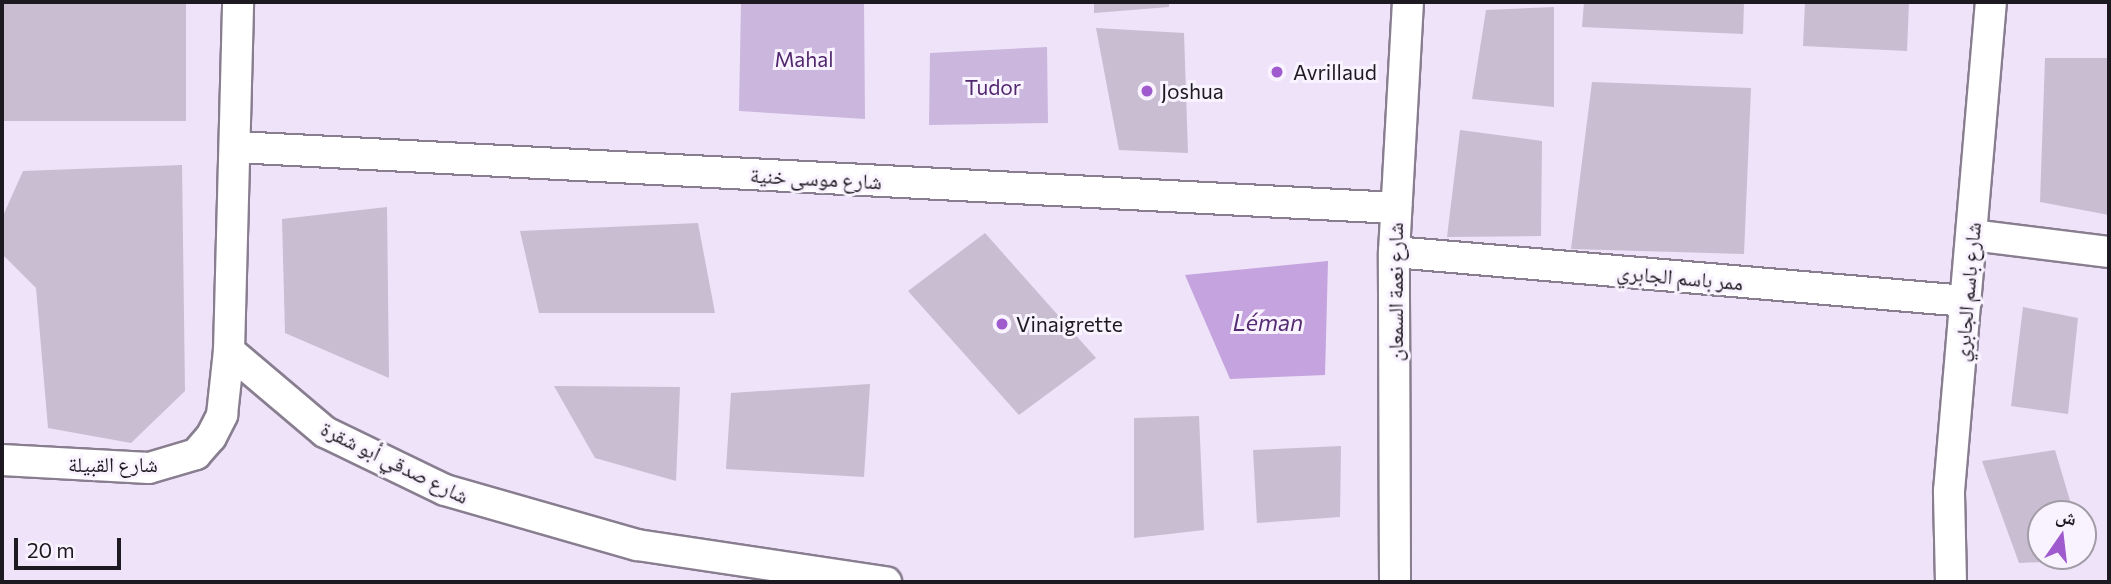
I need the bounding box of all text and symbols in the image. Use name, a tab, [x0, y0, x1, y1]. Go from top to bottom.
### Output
park label: Mahal	[774, 46, 834, 72]
place label: Avrillaud	[1293, 59, 1377, 85]
marker: Avrillaud	[1267, 62, 1287, 82]
park label: Tudor	[965, 74, 1021, 100]
place label: Joshua	[1161, 78, 1224, 104]
marker: Joshua	[1139, 83, 1155, 99]
street label: شارع موسى خنية	[749, 162, 883, 194]
street label: شارع باسم الجابري	[1948, 221, 1986, 363]
street label: شارع نعمة السمعان	[1382, 223, 1408, 361]
street label: ممر باسم الجابري	[1616, 259, 1744, 295]
water label: Léman	[1233, 308, 1303, 336]
place label: Vinaigrette	[1016, 311, 1123, 337]
marker: Vinaigrette	[994, 316, 1010, 332]
street label: شارع صدقي أبو شقرة	[317, 415, 473, 509]
street label: شارع القبيلة	[68, 451, 158, 477]
north arrow	[2027, 500, 2097, 570]
text: ش	[2054, 502, 2079, 530]
scale bar	[18, 524, 124, 568]
text: 20 m	[27, 537, 75, 562]

